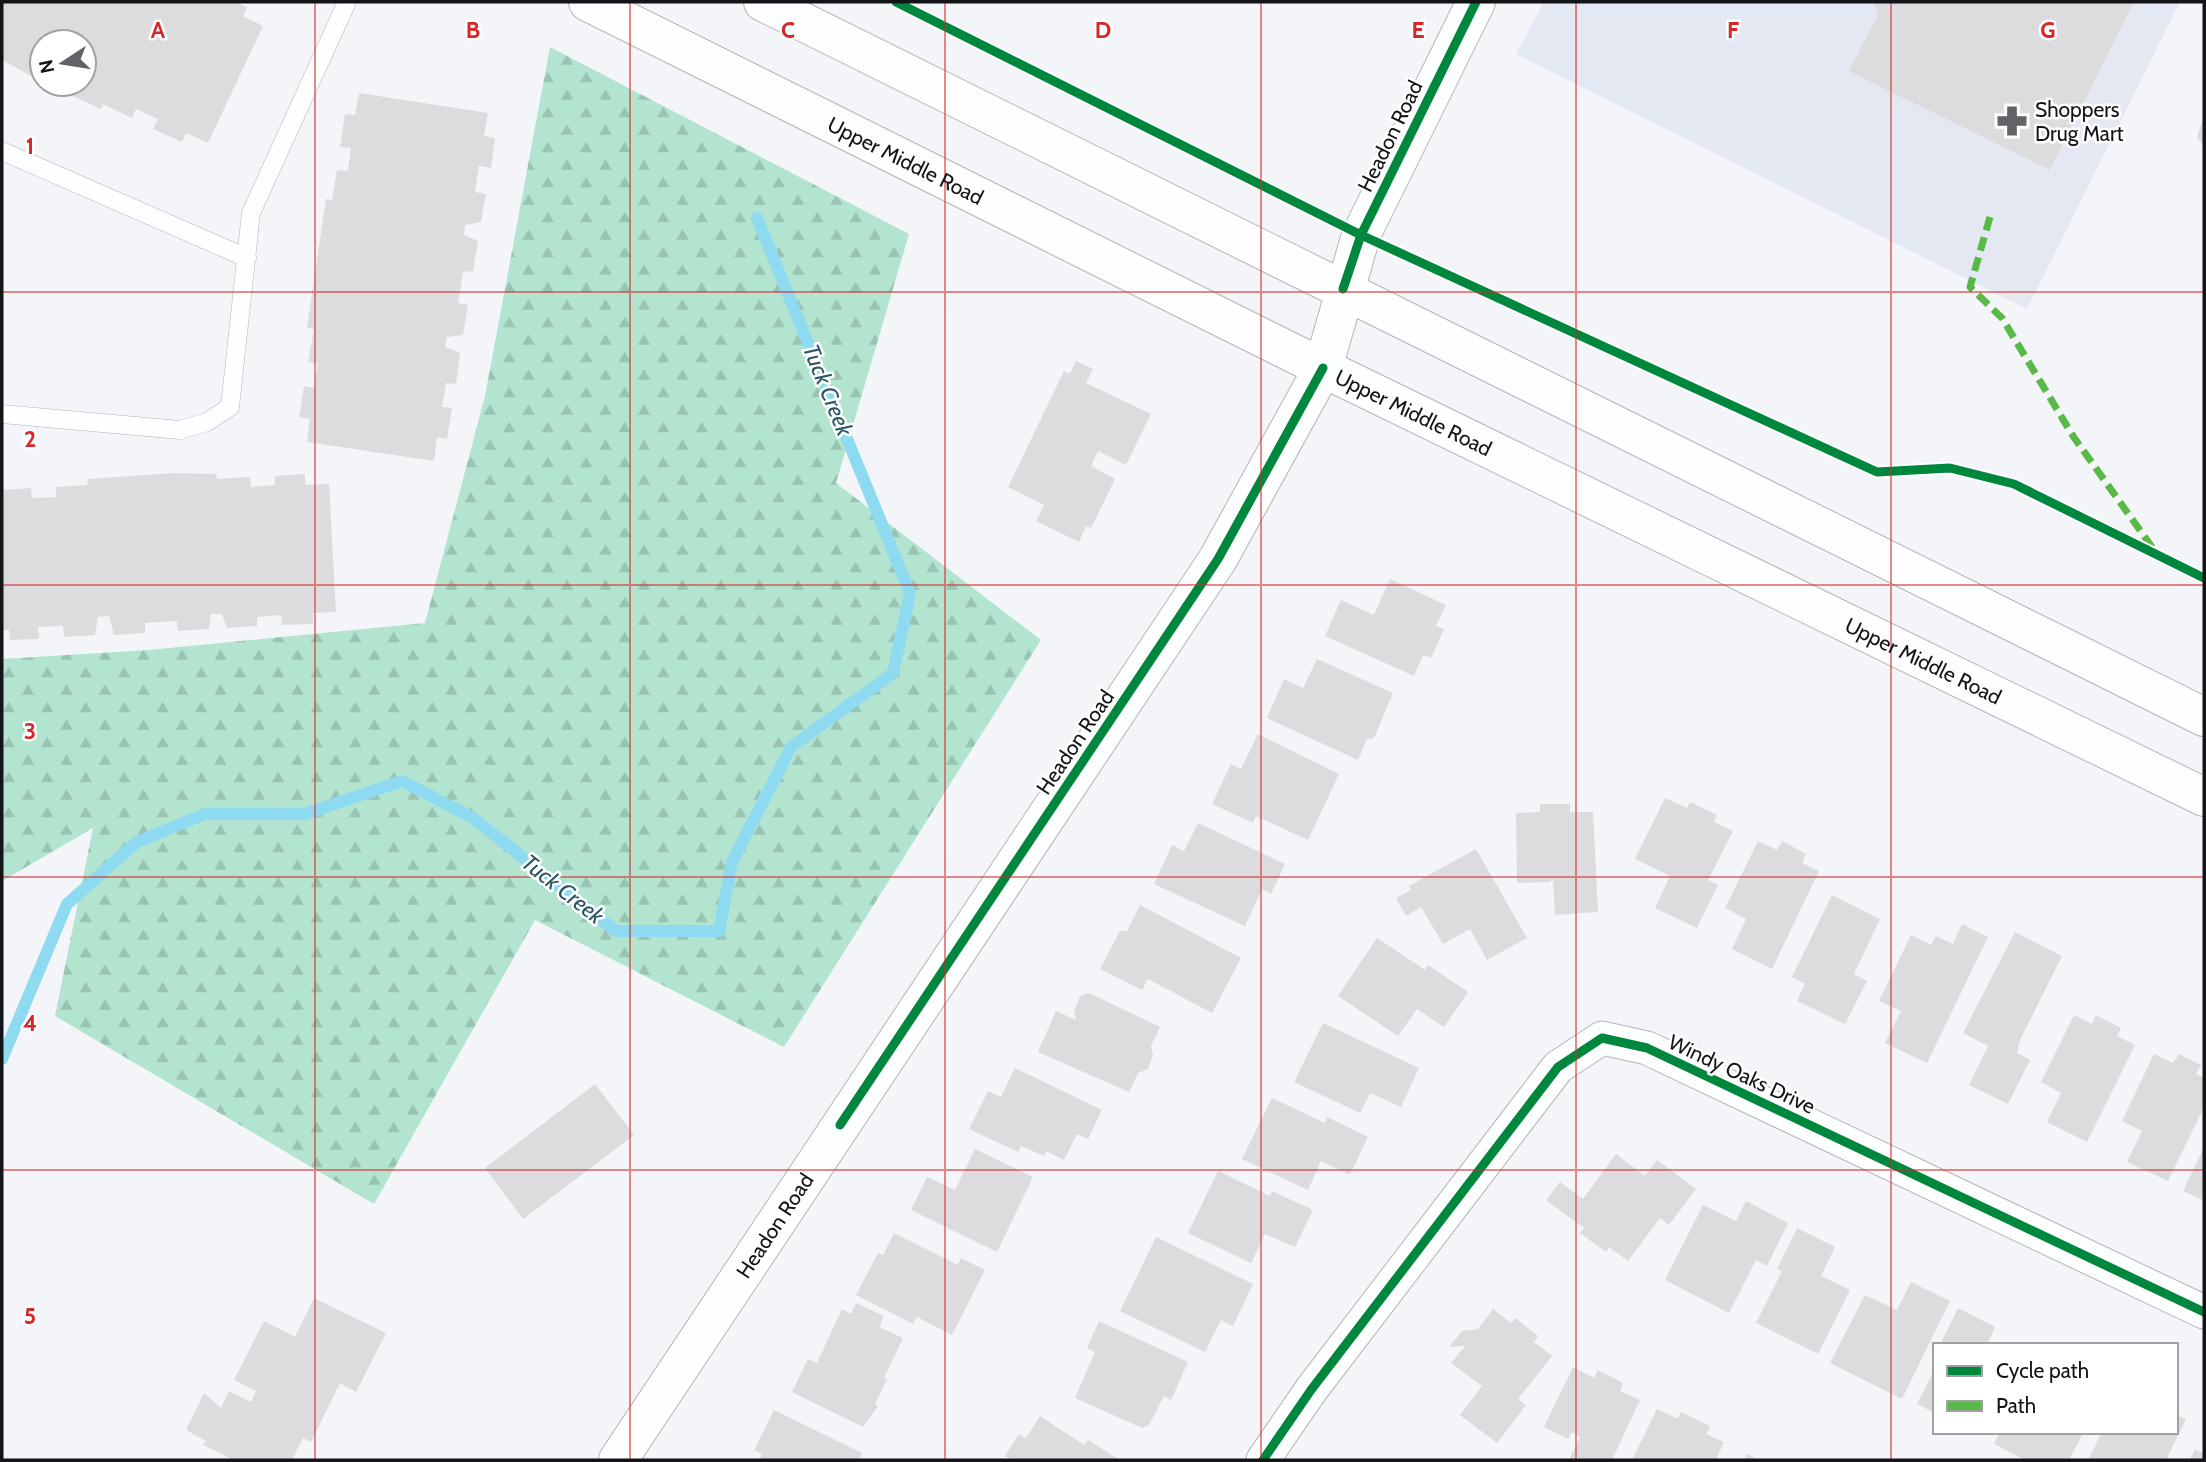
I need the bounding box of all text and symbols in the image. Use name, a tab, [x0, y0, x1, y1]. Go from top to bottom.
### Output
text: A	[151, 16, 166, 44]
text: B	[466, 16, 480, 44]
text: C	[781, 16, 795, 44]
text: D	[1095, 16, 1111, 44]
text: E	[1411, 16, 1425, 44]
text: F	[1727, 16, 1739, 44]
text: G	[2040, 16, 2056, 44]
north arrow	[28, 28, 98, 98]
text: N	[34, 57, 60, 75]
street label: Headon Road	[1352, 76, 1428, 196]
place label: Shoppers Drug Mart	[2035, 97, 2124, 146]
pharmacy icon: Shoppers Drug Mart	[1995, 104, 2029, 138]
street label: Upper Middle Road	[824, 111, 988, 210]
text: 1	[26, 132, 34, 160]
water label: Tuck Creek	[797, 340, 859, 441]
street label: Upper Middle Road	[1331, 364, 1496, 461]
text: 2	[24, 425, 36, 453]
street label: Upper Middle Road	[1841, 612, 2006, 709]
street label: Headon Road	[1031, 685, 1119, 799]
text: 3	[24, 717, 36, 745]
water label: Tuck Creek	[516, 848, 611, 930]
text: 4	[23, 1009, 37, 1037]
street label: Windy Oaks Drive	[1665, 1029, 1820, 1119]
street label: Headon Road	[730, 1168, 818, 1282]
text: 5	[24, 1302, 36, 1330]
legend	[1933, 1343, 2178, 1434]
text: Cycle path	[1996, 1358, 2089, 1383]
text: Path	[1996, 1393, 2036, 1418]

